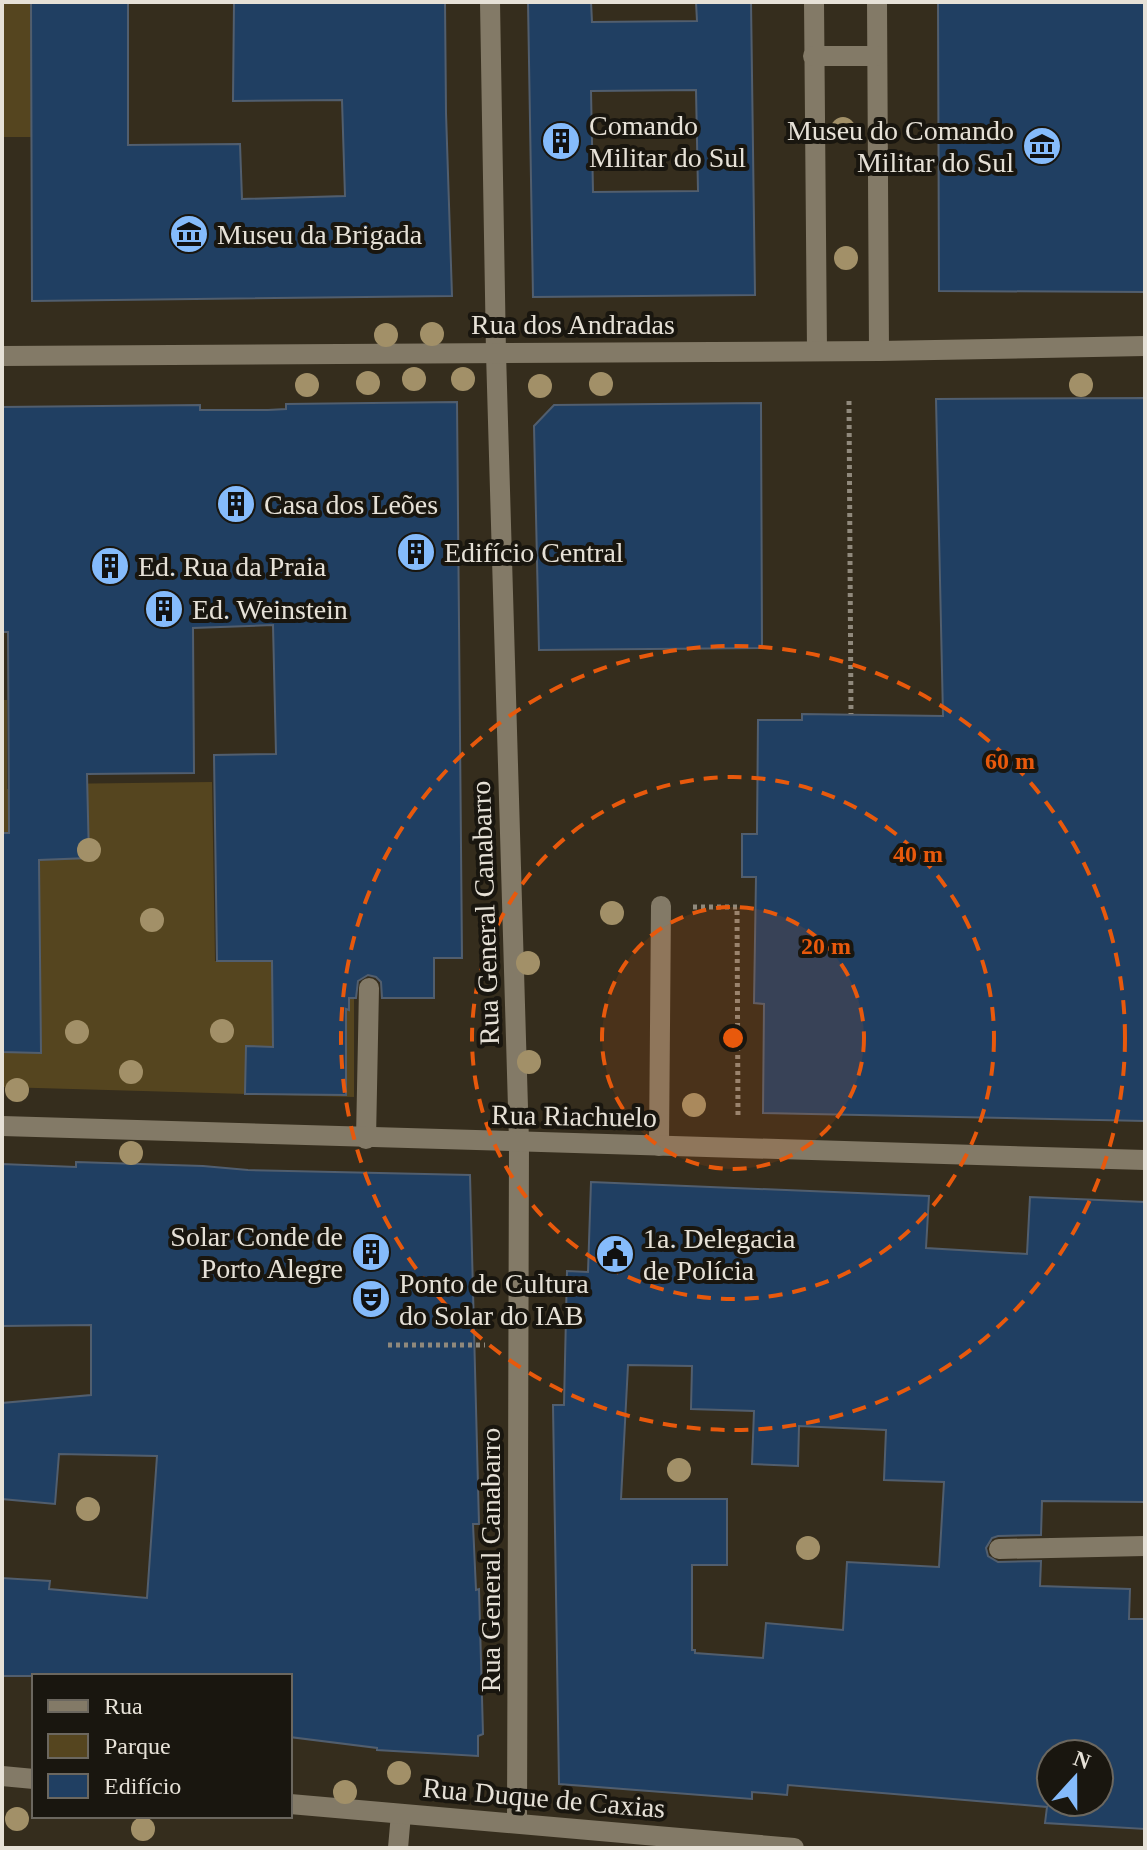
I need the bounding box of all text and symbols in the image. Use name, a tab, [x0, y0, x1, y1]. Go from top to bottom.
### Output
place label: Comando Militar do Sul	[589, 110, 746, 173]
place label: Museu do Comando Militar do Sul	[787, 115, 1014, 178]
building icon: Comando Militar do Sul	[540, 120, 582, 162]
museum icon: Museu do Comando Militar do Sul	[1021, 125, 1063, 167]
museum icon: Museu da Brigada	[168, 213, 210, 255]
place label: Museu da Brigada	[217, 219, 423, 250]
street label: Rua dos Andradas	[471, 309, 675, 340]
building icon: Casa dos Leões	[215, 483, 257, 525]
place label: Casa dos Leões	[264, 489, 438, 520]
building icon: Edifício Central	[395, 531, 437, 573]
place label: Edifício Central	[444, 537, 624, 568]
building icon: Ed. Rua da Praia	[89, 545, 131, 587]
place label: Ed. Rua da Praia	[138, 551, 327, 582]
building icon: Ed. Weinstein	[143, 588, 185, 630]
place label: Ed. Weinstein	[192, 594, 348, 625]
text: 60 m	[985, 748, 1035, 774]
street label: Rua General Canabarro	[465, 780, 505, 1046]
text: 40 m	[893, 841, 943, 867]
text: 20 m	[801, 933, 851, 959]
centre of rings	[719, 1024, 747, 1052]
street label: Rua Riachuelo	[491, 1099, 657, 1133]
place label: Solar Conde de Porto Alegre	[170, 1221, 343, 1284]
place label: 1a. Delegacia de Polícia	[643, 1223, 796, 1286]
building icon: Solar Conde de Porto Alegre	[350, 1231, 392, 1273]
public building icon: 1a. Delegacia de Polícia	[594, 1233, 636, 1275]
place label: Ponto de Cultura do Solar do IAB	[399, 1268, 589, 1331]
theatre icon: Ponto de Cultura do Solar do IAB	[350, 1278, 392, 1320]
street label: Rua General Canabarro	[475, 1428, 506, 1692]
legend	[32, 1674, 292, 1818]
text: Rua	[104, 1693, 143, 1719]
text: Parque	[104, 1733, 171, 1759]
north arrow	[1035, 1738, 1115, 1818]
text: N	[1070, 1745, 1094, 1774]
street label: Rua Duque de Caxias	[421, 1772, 667, 1824]
text: Edifício	[104, 1773, 181, 1799]

